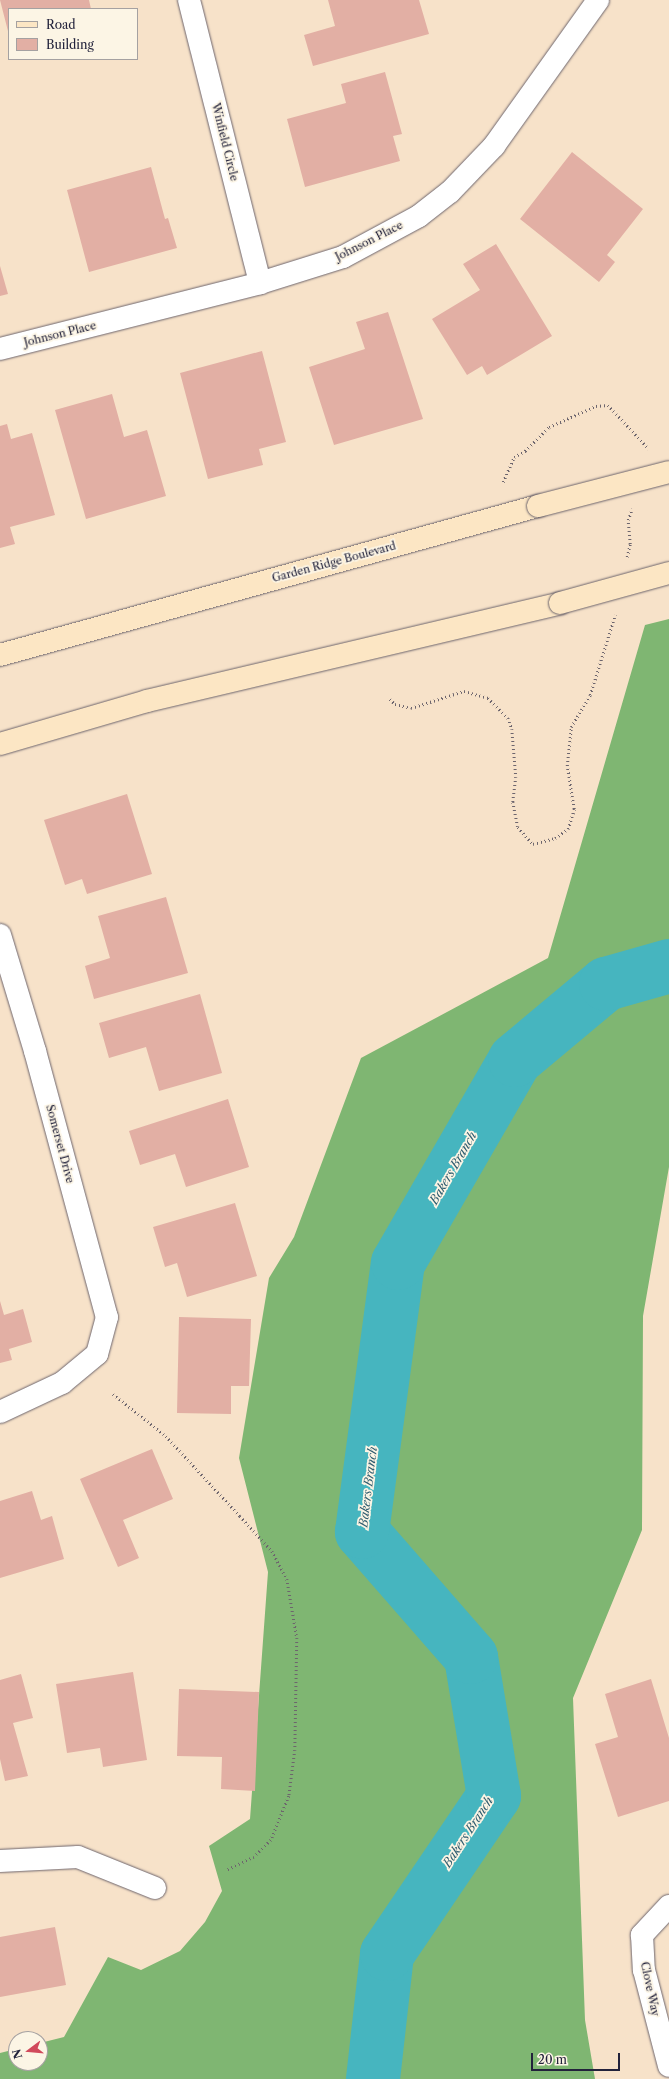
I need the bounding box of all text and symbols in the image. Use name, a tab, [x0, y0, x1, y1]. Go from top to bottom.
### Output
legend	[8, 8, 138, 60]
text: Road	[46, 17, 76, 32]
text: Building	[46, 37, 94, 52]
street label: Winfield Circle	[209, 102, 241, 182]
street label: Johnson Place	[333, 218, 405, 264]
street label: Johnson Place	[23, 319, 97, 349]
street label: Garden Ridge Boulevard	[271, 539, 397, 585]
street label: Somerset Drive	[43, 1103, 77, 1185]
water label: Bakers Branch	[426, 1129, 480, 1207]
water label: Bakers Branch	[356, 1446, 380, 1528]
water label: Bakers Branch	[440, 1794, 496, 1870]
street label: Clove Way	[638, 1960, 662, 2018]
north arrow	[8, 2031, 48, 2071]
scale bar	[533, 2045, 622, 2071]
text: N	[9, 2048, 25, 2061]
text: 20 m	[538, 2052, 567, 2067]

